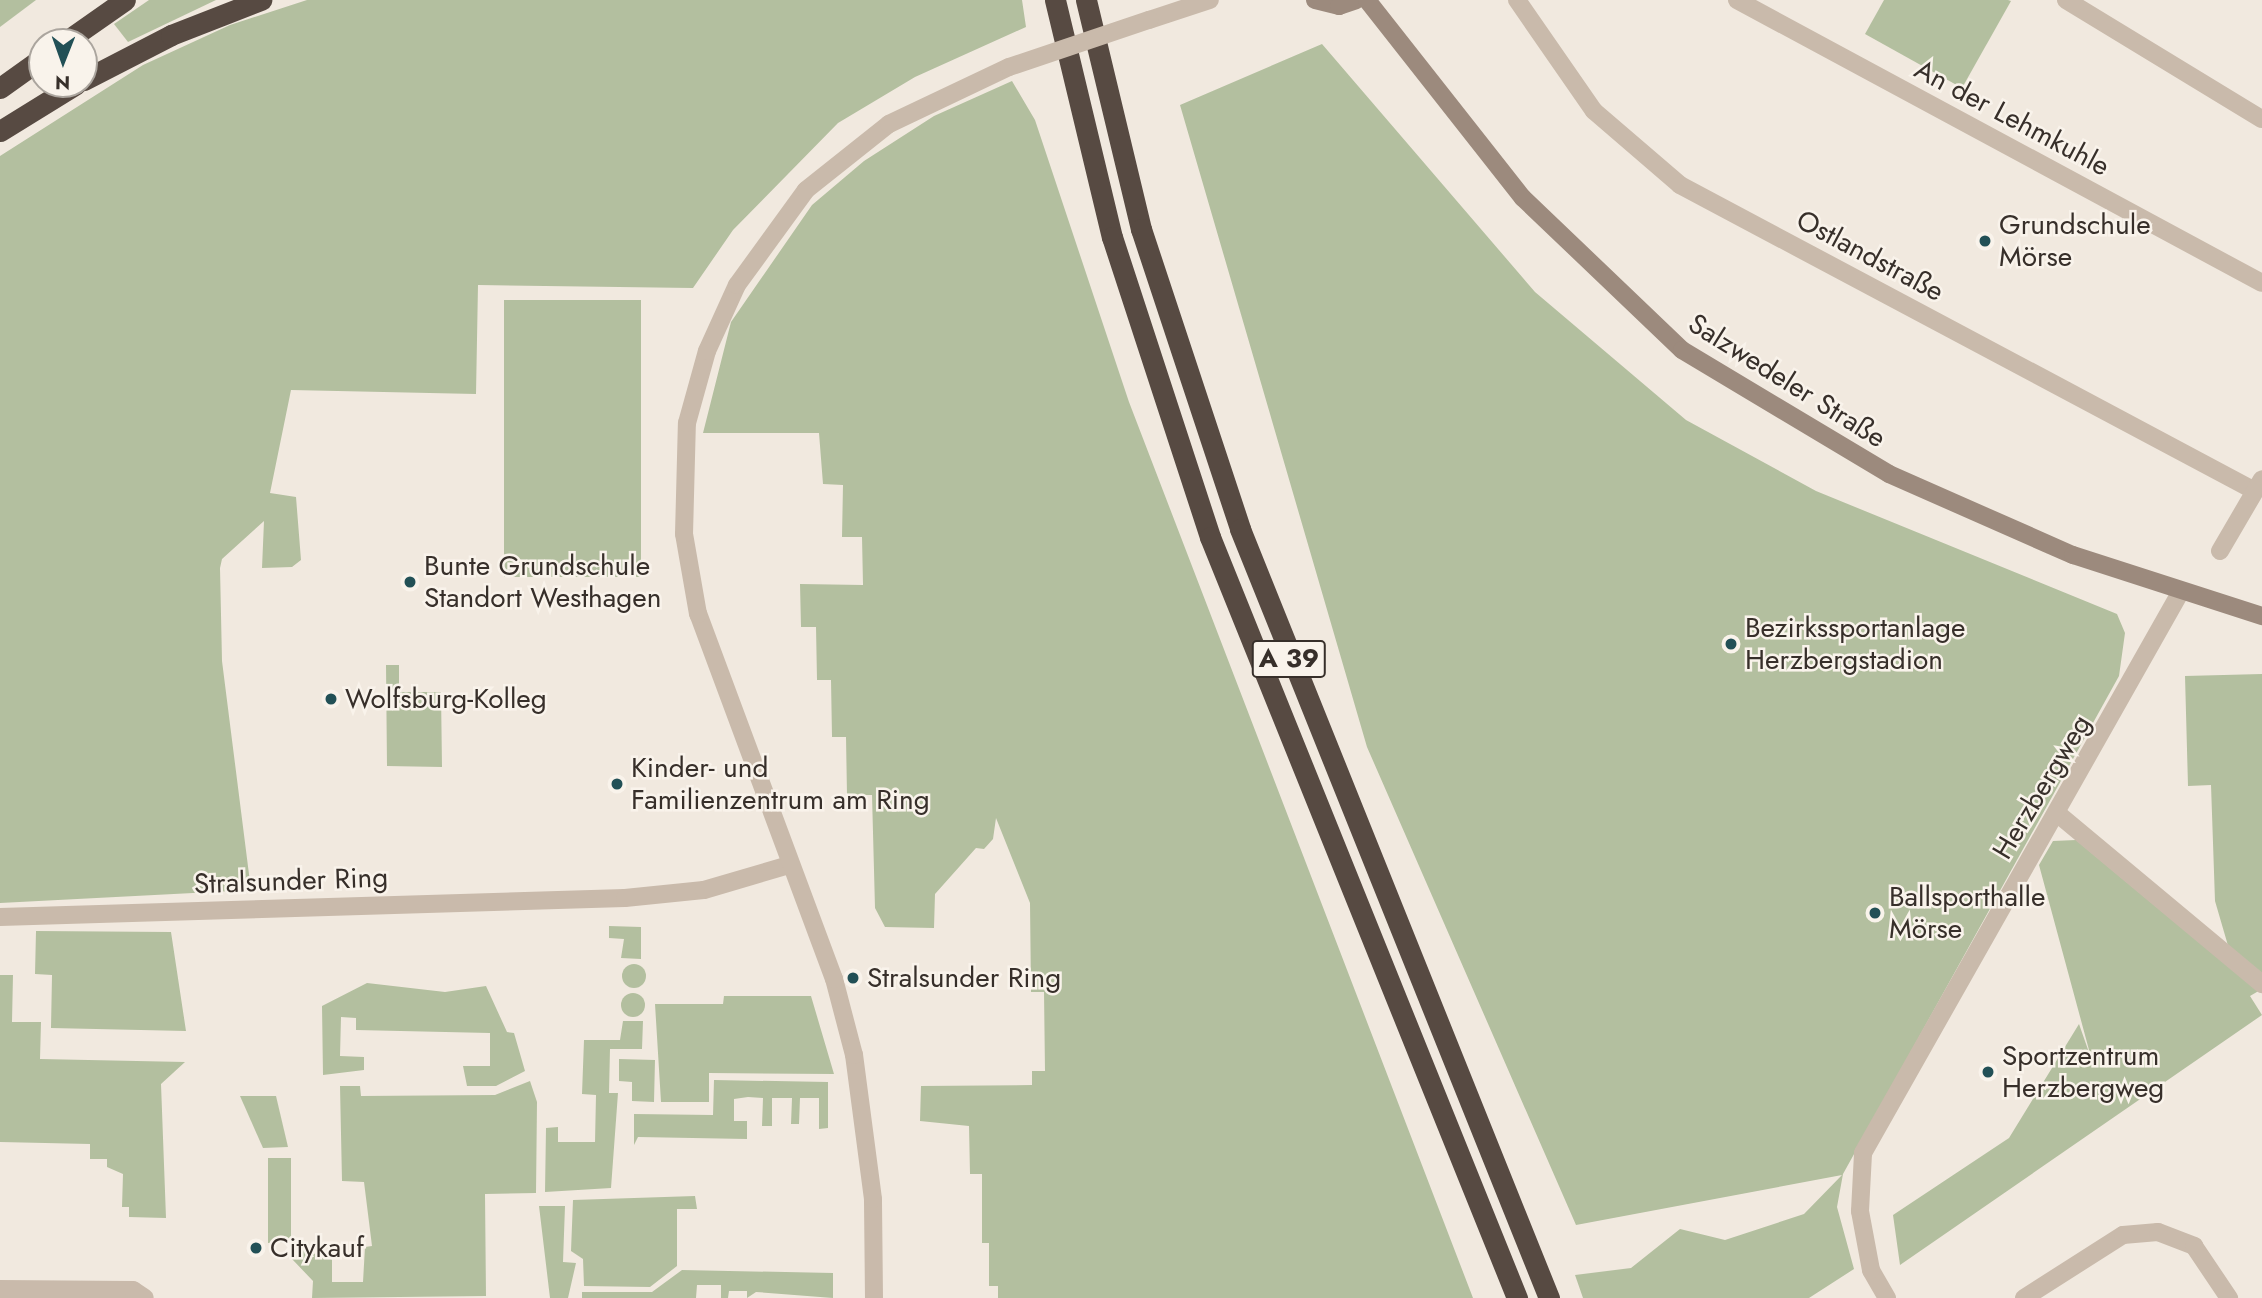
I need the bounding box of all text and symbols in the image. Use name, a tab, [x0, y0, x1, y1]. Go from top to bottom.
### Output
north arrow	[28, 28, 98, 98]
street label: An der Lehmkuhle	[1909, 53, 2115, 183]
text: N	[55, 69, 70, 96]
street label: Ostlandstraße	[1791, 203, 1949, 309]
place label: Grundschule Mörse	[1999, 208, 2151, 274]
marker: Grundschule Mörse	[1977, 233, 1993, 249]
street label: Salzwedeler Straße	[1682, 307, 1892, 455]
place label: Bunte Grundschule Standort Westhagen	[424, 549, 661, 615]
marker: Bunte Grundschule Standort Westhagen	[402, 574, 418, 590]
place label: Bezirkssportanlage Herzbergstadion	[1745, 611, 1965, 677]
road number: A 39	[1250, 636, 1328, 681]
marker: Bezirkssportanlage Herzbergstadion	[1723, 636, 1739, 652]
place label: Wolfsburg-Kolleg	[345, 682, 547, 716]
marker: Wolfsburg-Kolleg	[323, 691, 339, 707]
street label: Herzbergweg	[1986, 709, 2098, 865]
place label: Kinder- und Familienzentrum am Ring	[631, 751, 930, 817]
marker: Kinder- und Familienzentrum am Ring	[609, 776, 625, 792]
street label: Stralsunder Ring	[193, 861, 389, 901]
place label: Ballsporthalle Mörse	[1889, 880, 2045, 946]
marker: Ballsporthalle Mörse	[1867, 905, 1883, 921]
place label: Stralsunder Ring	[867, 961, 1061, 995]
marker: Stralsunder Ring	[845, 970, 861, 986]
place label: Sportzentrum Herzbergweg	[2002, 1039, 2164, 1105]
marker: Sportzentrum Herzbergweg	[1980, 1064, 1996, 1080]
place label: Citykauf	[270, 1231, 364, 1265]
marker: Citykauf	[248, 1240, 264, 1256]

